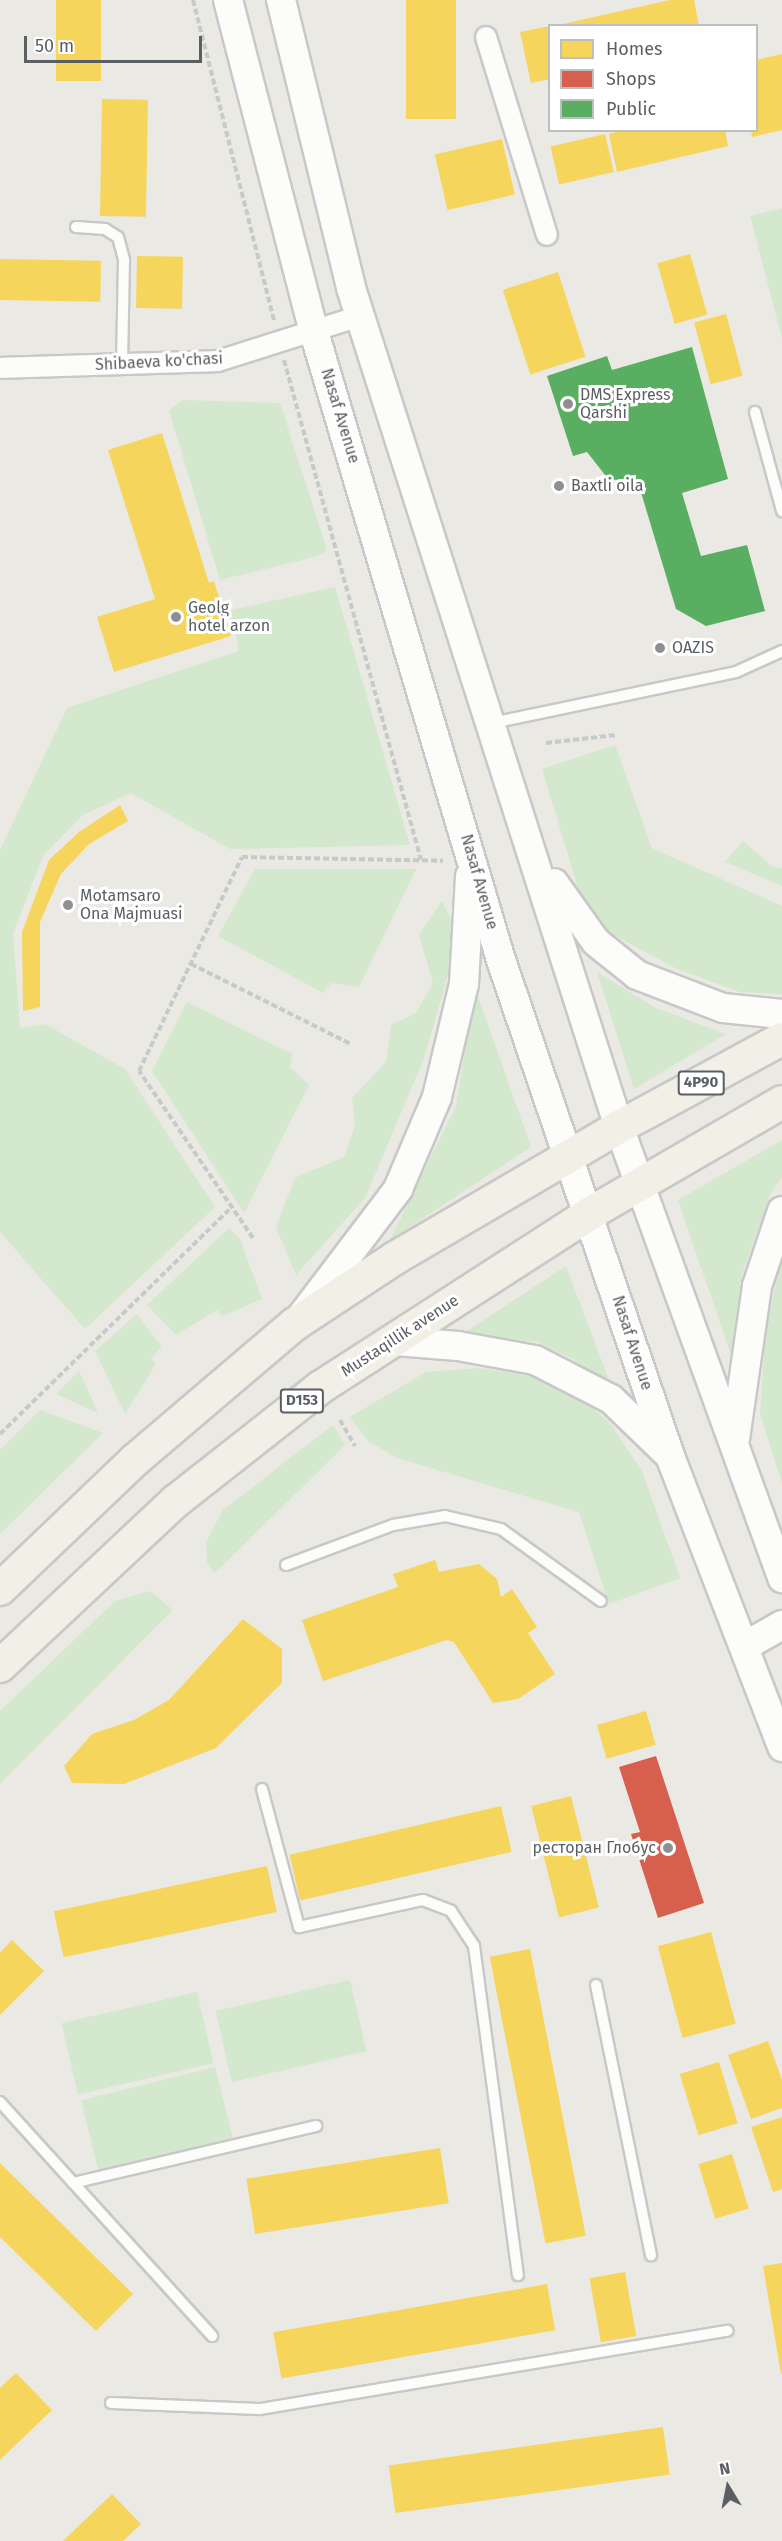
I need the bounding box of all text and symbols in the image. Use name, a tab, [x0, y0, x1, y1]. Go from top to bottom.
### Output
scale bar	[27, 24, 206, 62]
legend	[548, 24, 758, 132]
text: 50 m	[35, 35, 74, 57]
text: Homes	[606, 38, 662, 60]
text: Shops	[606, 68, 656, 90]
text: Public	[606, 98, 656, 120]
street label: Shibaeva ko'chasi	[95, 349, 223, 375]
street label: Nasaf Avenue	[316, 366, 364, 466]
place label: DMS Express Qarshi	[580, 385, 670, 423]
marker: DMS Express Qarshi	[561, 397, 575, 411]
place label: Baxtli oila	[571, 476, 643, 496]
marker: Baxtli oila	[552, 479, 566, 493]
place label: Geolg hotel arzon	[188, 598, 270, 636]
marker: Geolg hotel arzon	[169, 610, 183, 624]
place label: OAZIS	[672, 638, 714, 658]
marker: OAZIS	[653, 641, 667, 655]
street label: Nasaf Avenue	[456, 832, 502, 932]
place label: Motamsaro Ona Majmuasi	[80, 886, 182, 924]
marker: Motamsaro Ona Majmuasi	[61, 898, 75, 912]
road number: 4P90	[677, 1071, 725, 1095]
street label: Mustaqillik avenue	[338, 1291, 462, 1381]
street label: Nasaf Avenue	[608, 1293, 656, 1393]
road number: D153	[280, 1389, 324, 1413]
place label: ресторан Глобус	[532, 1838, 656, 1858]
marker: ресторан Глобус	[661, 1841, 675, 1855]
north arrow	[698, 2457, 758, 2517]
text: N	[718, 2459, 732, 2479]

